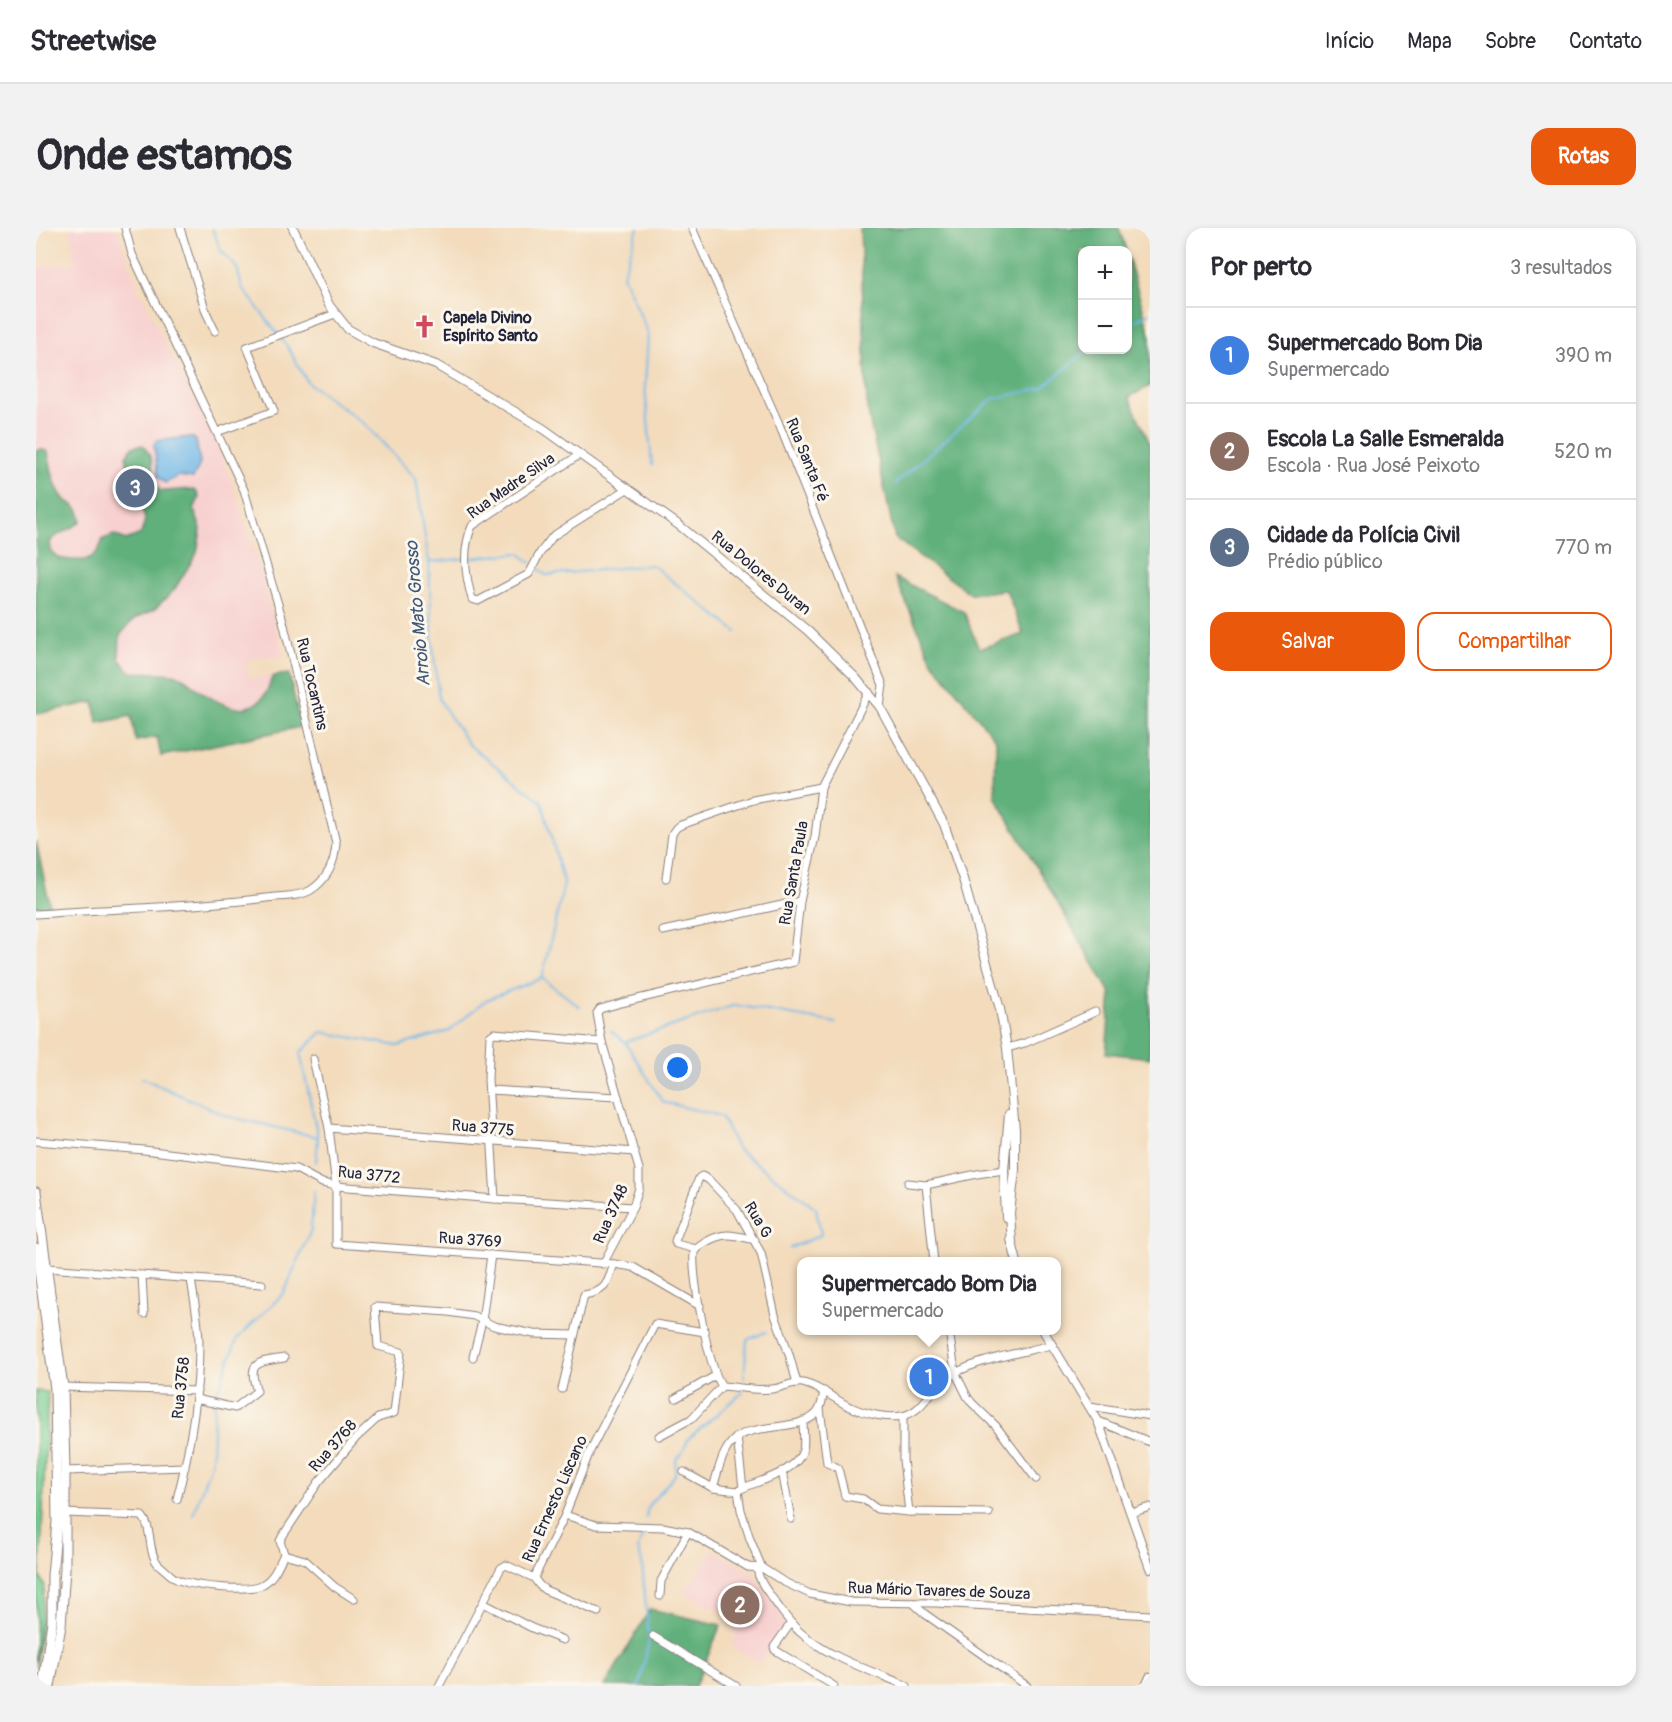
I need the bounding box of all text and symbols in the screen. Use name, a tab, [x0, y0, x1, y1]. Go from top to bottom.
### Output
text: Streetwise	[30, 24, 156, 59]
text: Início	[1325, 28, 1374, 55]
text: Mapa	[1407, 28, 1452, 55]
text: Sobre	[1485, 28, 1536, 55]
text: Contato	[1569, 28, 1642, 55]
button: Rotas	[1531, 128, 1636, 185]
text: Onde estamos	[36, 130, 292, 182]
map controls	[1078, 246, 1132, 354]
button: +	[1078, 246, 1132, 300]
text: Por perto	[1210, 251, 1312, 283]
text: 3 resultados	[1510, 255, 1612, 280]
button: −	[1078, 300, 1132, 354]
place label: Capela Divino Espírito Santo	[443, 308, 538, 346]
church icon: Capela Divino Espírito Santo	[412, 314, 438, 340]
text: Supermercado Bom Dia	[1267, 329, 1482, 357]
text: 1	[1226, 343, 1233, 368]
text: 390 m	[1555, 343, 1612, 368]
text: Supermercado	[1267, 357, 1390, 382]
street label: Rua Santa Fé	[781, 415, 833, 505]
text: Escola La Salle Esmeralda	[1267, 425, 1504, 453]
text: 2	[1224, 439, 1235, 464]
text: 520 m	[1554, 439, 1612, 464]
street label: Rua Madre Silva	[463, 448, 559, 524]
text: Escola · Rua José Peixoto	[1267, 453, 1480, 478]
pin: 3	[116, 466, 154, 510]
text: Cidade da Polícia Civil	[1267, 521, 1461, 549]
street label: Rua Dolores Duran	[707, 527, 815, 619]
text: 3	[1224, 535, 1235, 560]
text: 770 m	[1555, 535, 1612, 560]
water label: Arroio Mato Grosso	[400, 539, 436, 688]
text: Prédio público	[1267, 549, 1383, 574]
button: Salvar	[1210, 612, 1405, 671]
button: Compartilhar	[1417, 612, 1612, 671]
street label: Rua Tocantins	[292, 636, 332, 732]
street label: Rua Santa Paula	[775, 819, 813, 927]
your location	[663, 1053, 692, 1082]
street label: Rua 3775	[451, 1115, 515, 1141]
street label: Rua 3772	[337, 1162, 401, 1188]
street label: Rua 3748	[589, 1181, 633, 1247]
street label: Rua G	[739, 1198, 777, 1242]
street label: Rua 3769	[438, 1228, 502, 1252]
popup	[797, 1257, 1061, 1335]
text: Supermercado Bom Dia	[821, 1270, 1037, 1298]
text: Supermercado	[821, 1298, 944, 1323]
pin: 1	[910, 1354, 948, 1400]
street label: Rua 3758	[168, 1356, 194, 1420]
street label: Rua 3768	[305, 1416, 361, 1476]
street label: Rua Ernesto Liscano	[518, 1432, 592, 1566]
street label: Rua Mário Tavares de Souza	[847, 1578, 1031, 1604]
pin: 2	[720, 1582, 760, 1628]

